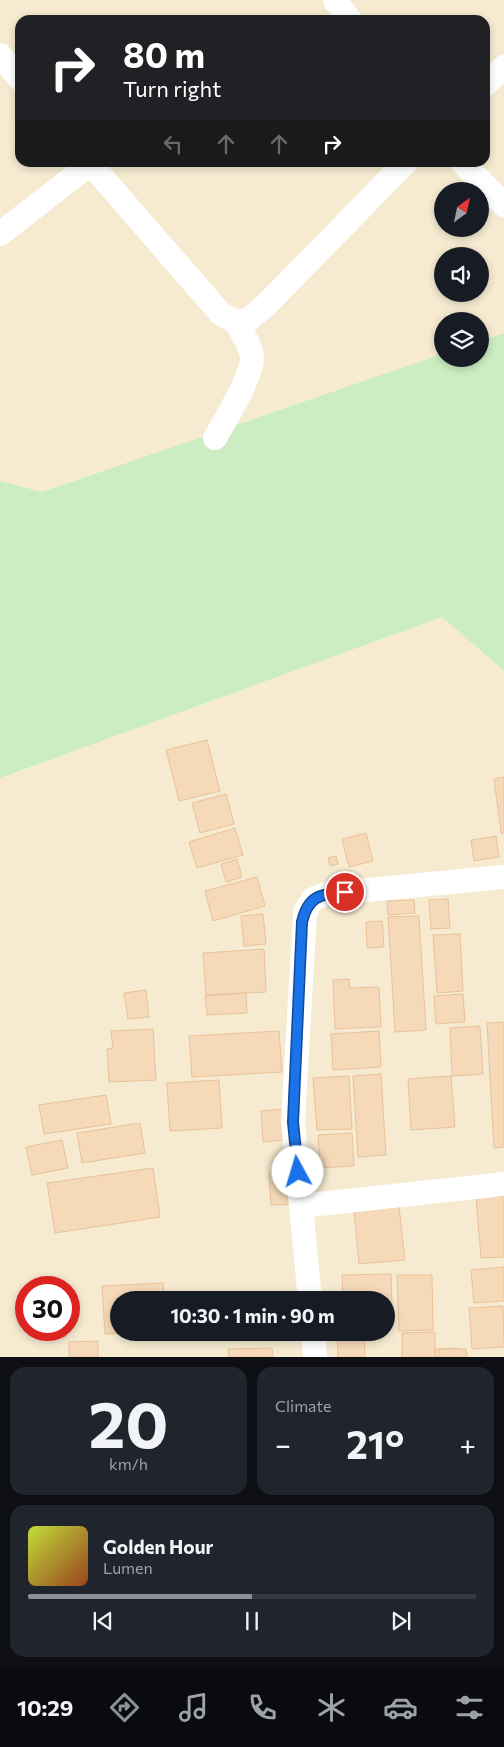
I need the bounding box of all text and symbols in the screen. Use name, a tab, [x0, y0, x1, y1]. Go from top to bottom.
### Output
text: 80 m	[123, 32, 205, 75]
icon: right	[40, 35, 105, 100]
text: Turn right	[123, 75, 221, 102]
icon: left	[159, 130, 187, 158]
icon: ahead	[212, 130, 240, 158]
icon: ahead	[265, 130, 293, 158]
icon: right	[318, 130, 346, 158]
north arrow	[434, 182, 489, 238]
map controls	[434, 182, 489, 367]
button: sound	[434, 247, 489, 302]
button: layers	[434, 312, 489, 367]
pin	[324, 871, 366, 913]
icon: arrive	[331, 878, 359, 906]
position arrow	[271, 1145, 323, 1197]
speed limit sign: 30	[15, 1276, 80, 1341]
text: 10:30 · 1 min · 90 m	[170, 1304, 335, 1327]
text: 20	[89, 1382, 168, 1461]
text: Climate	[275, 1396, 331, 1415]
text: 21°	[346, 1420, 404, 1467]
text: −	[275, 1427, 291, 1461]
text: +	[460, 1427, 476, 1461]
text: km/h	[109, 1454, 148, 1473]
text: Golden Hour	[103, 1535, 213, 1558]
text: Lumen	[103, 1558, 153, 1577]
icon: previous	[89, 1607, 117, 1635]
icon: pause	[238, 1607, 266, 1635]
icon: next	[387, 1607, 415, 1635]
icon: directions	[107, 1690, 142, 1725]
icon: music	[176, 1690, 211, 1725]
icon: phone	[245, 1690, 280, 1725]
icon: climate	[314, 1690, 349, 1725]
icon: car	[383, 1690, 418, 1725]
icon: filters	[452, 1690, 487, 1725]
text: 10:29	[17, 1694, 73, 1721]

